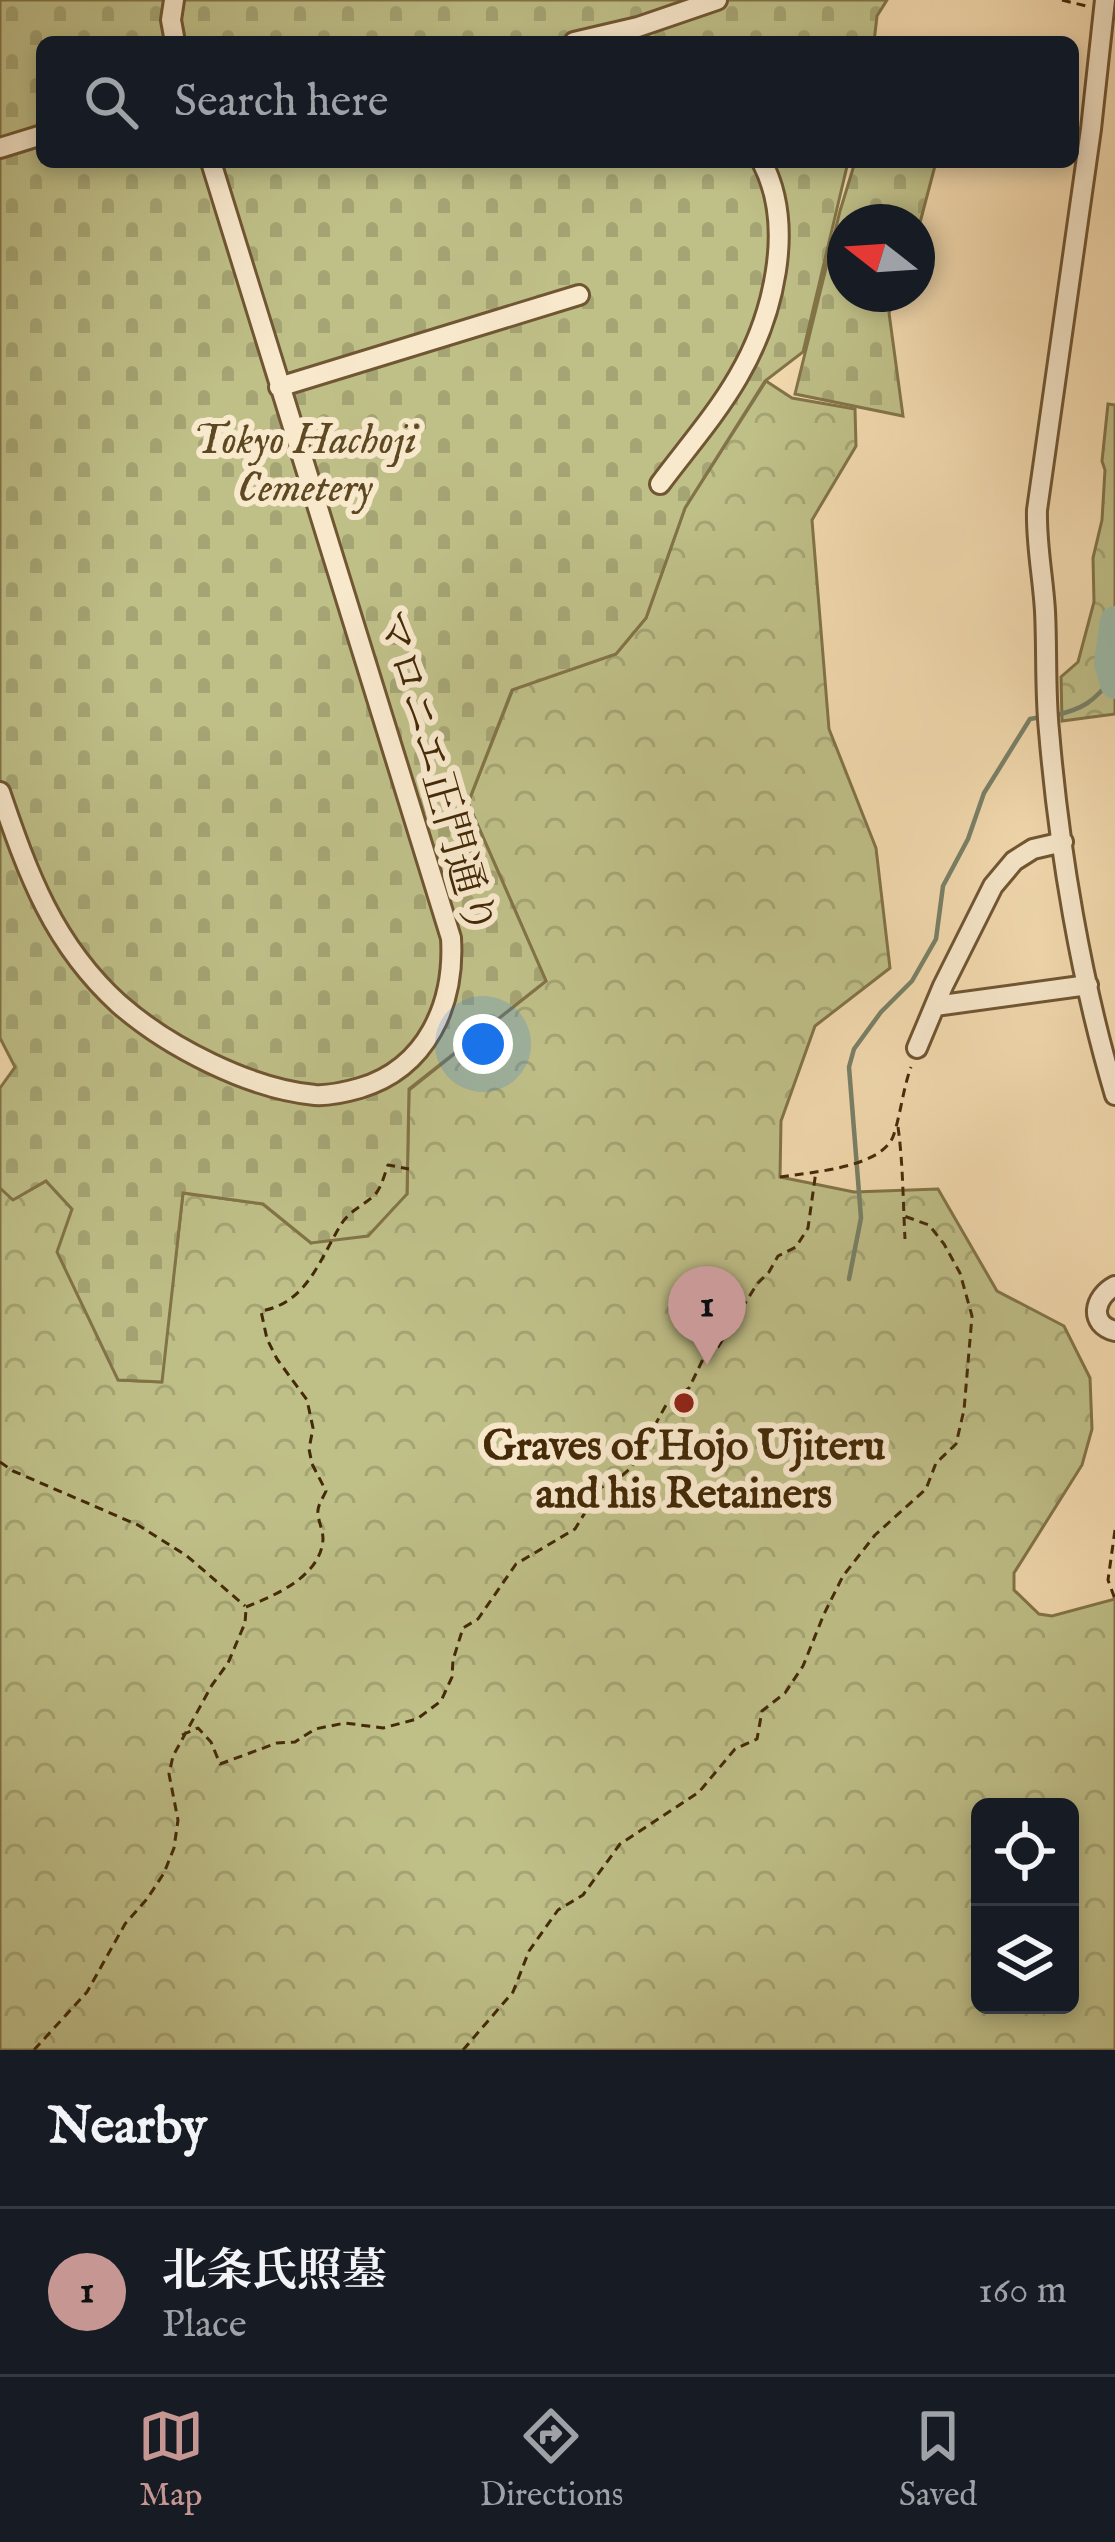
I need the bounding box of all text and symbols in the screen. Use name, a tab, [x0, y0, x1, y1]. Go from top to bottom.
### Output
search box	[36, 36, 1079, 168]
icon: search	[78, 69, 144, 135]
text: Search here	[174, 74, 388, 131]
north arrow	[827, 204, 935, 312]
park label: Tokyo Hachoji Cemetery	[193, 415, 420, 516]
street label: マロニエ正門通り	[362, 604, 506, 942]
your location	[453, 1014, 513, 1074]
pin: 1	[668, 1266, 746, 1365]
marker: Graves of Hojo Ujiteru and his Retainers	[671, 1390, 697, 1416]
place label: Graves of Hojo Ujiteru and his Retainers	[483, 1421, 885, 1522]
map controls	[971, 1798, 1079, 2014]
button: locate	[971, 1798, 1079, 1906]
button: layers	[971, 1906, 1079, 2014]
text: Nearby	[48, 2096, 207, 2161]
text: 北条氏照墓	[162, 2244, 387, 2301]
text: 1	[80, 2267, 94, 2316]
text: 160 m	[978, 2267, 1067, 2316]
text: Place	[162, 2301, 247, 2350]
tab: Map	[138, 2403, 204, 2517]
tab: Directions	[480, 2403, 623, 2517]
tab: Saved	[899, 2403, 977, 2517]

